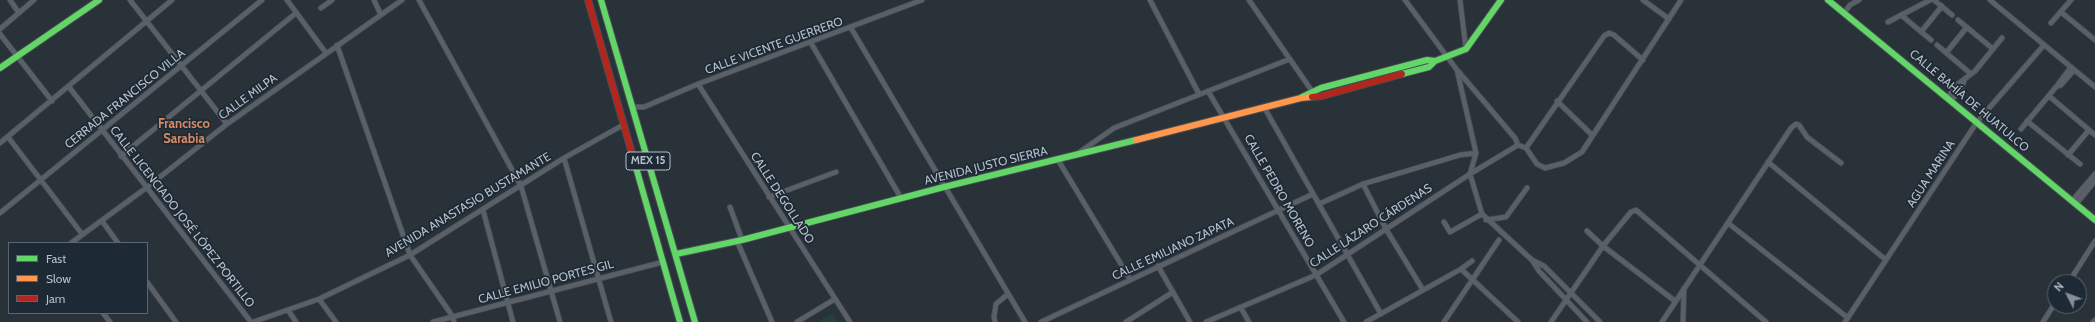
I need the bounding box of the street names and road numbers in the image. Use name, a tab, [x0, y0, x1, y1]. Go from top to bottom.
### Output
street label: CALLE VICENTE GUERRERO	[703, 14, 845, 78]
street label: CERRADA FRANCISCO VILLA	[62, 46, 188, 152]
street label: CALLE BAHÍA DE HUATULCO	[1906, 47, 2032, 155]
street label: CALLE MILPA	[216, 71, 280, 123]
street label: CALLE LICENCIADO JOSÉ LÓPEZ PORTILLO	[107, 123, 257, 311]
street label: CALLE PEDRO MORENO	[1241, 132, 1317, 250]
street label: AGUA MARINA	[1904, 138, 1958, 210]
street label: AVENIDA JUSTO SIERRA	[923, 144, 1049, 188]
street label: AVENIDA ANASTASIO BUSTAMANTE	[382, 150, 554, 260]
street label: CALLE DEGOLLADO	[747, 150, 817, 246]
road number: MEX 15	[626, 152, 670, 170]
street label: CALLE LÁZARO CÁRDENAS	[1307, 181, 1435, 271]
street label: CALLE EMILIANO ZAPATA	[1110, 214, 1236, 284]
street label: CALLE EMILIO PORTES GIL	[477, 257, 615, 307]

